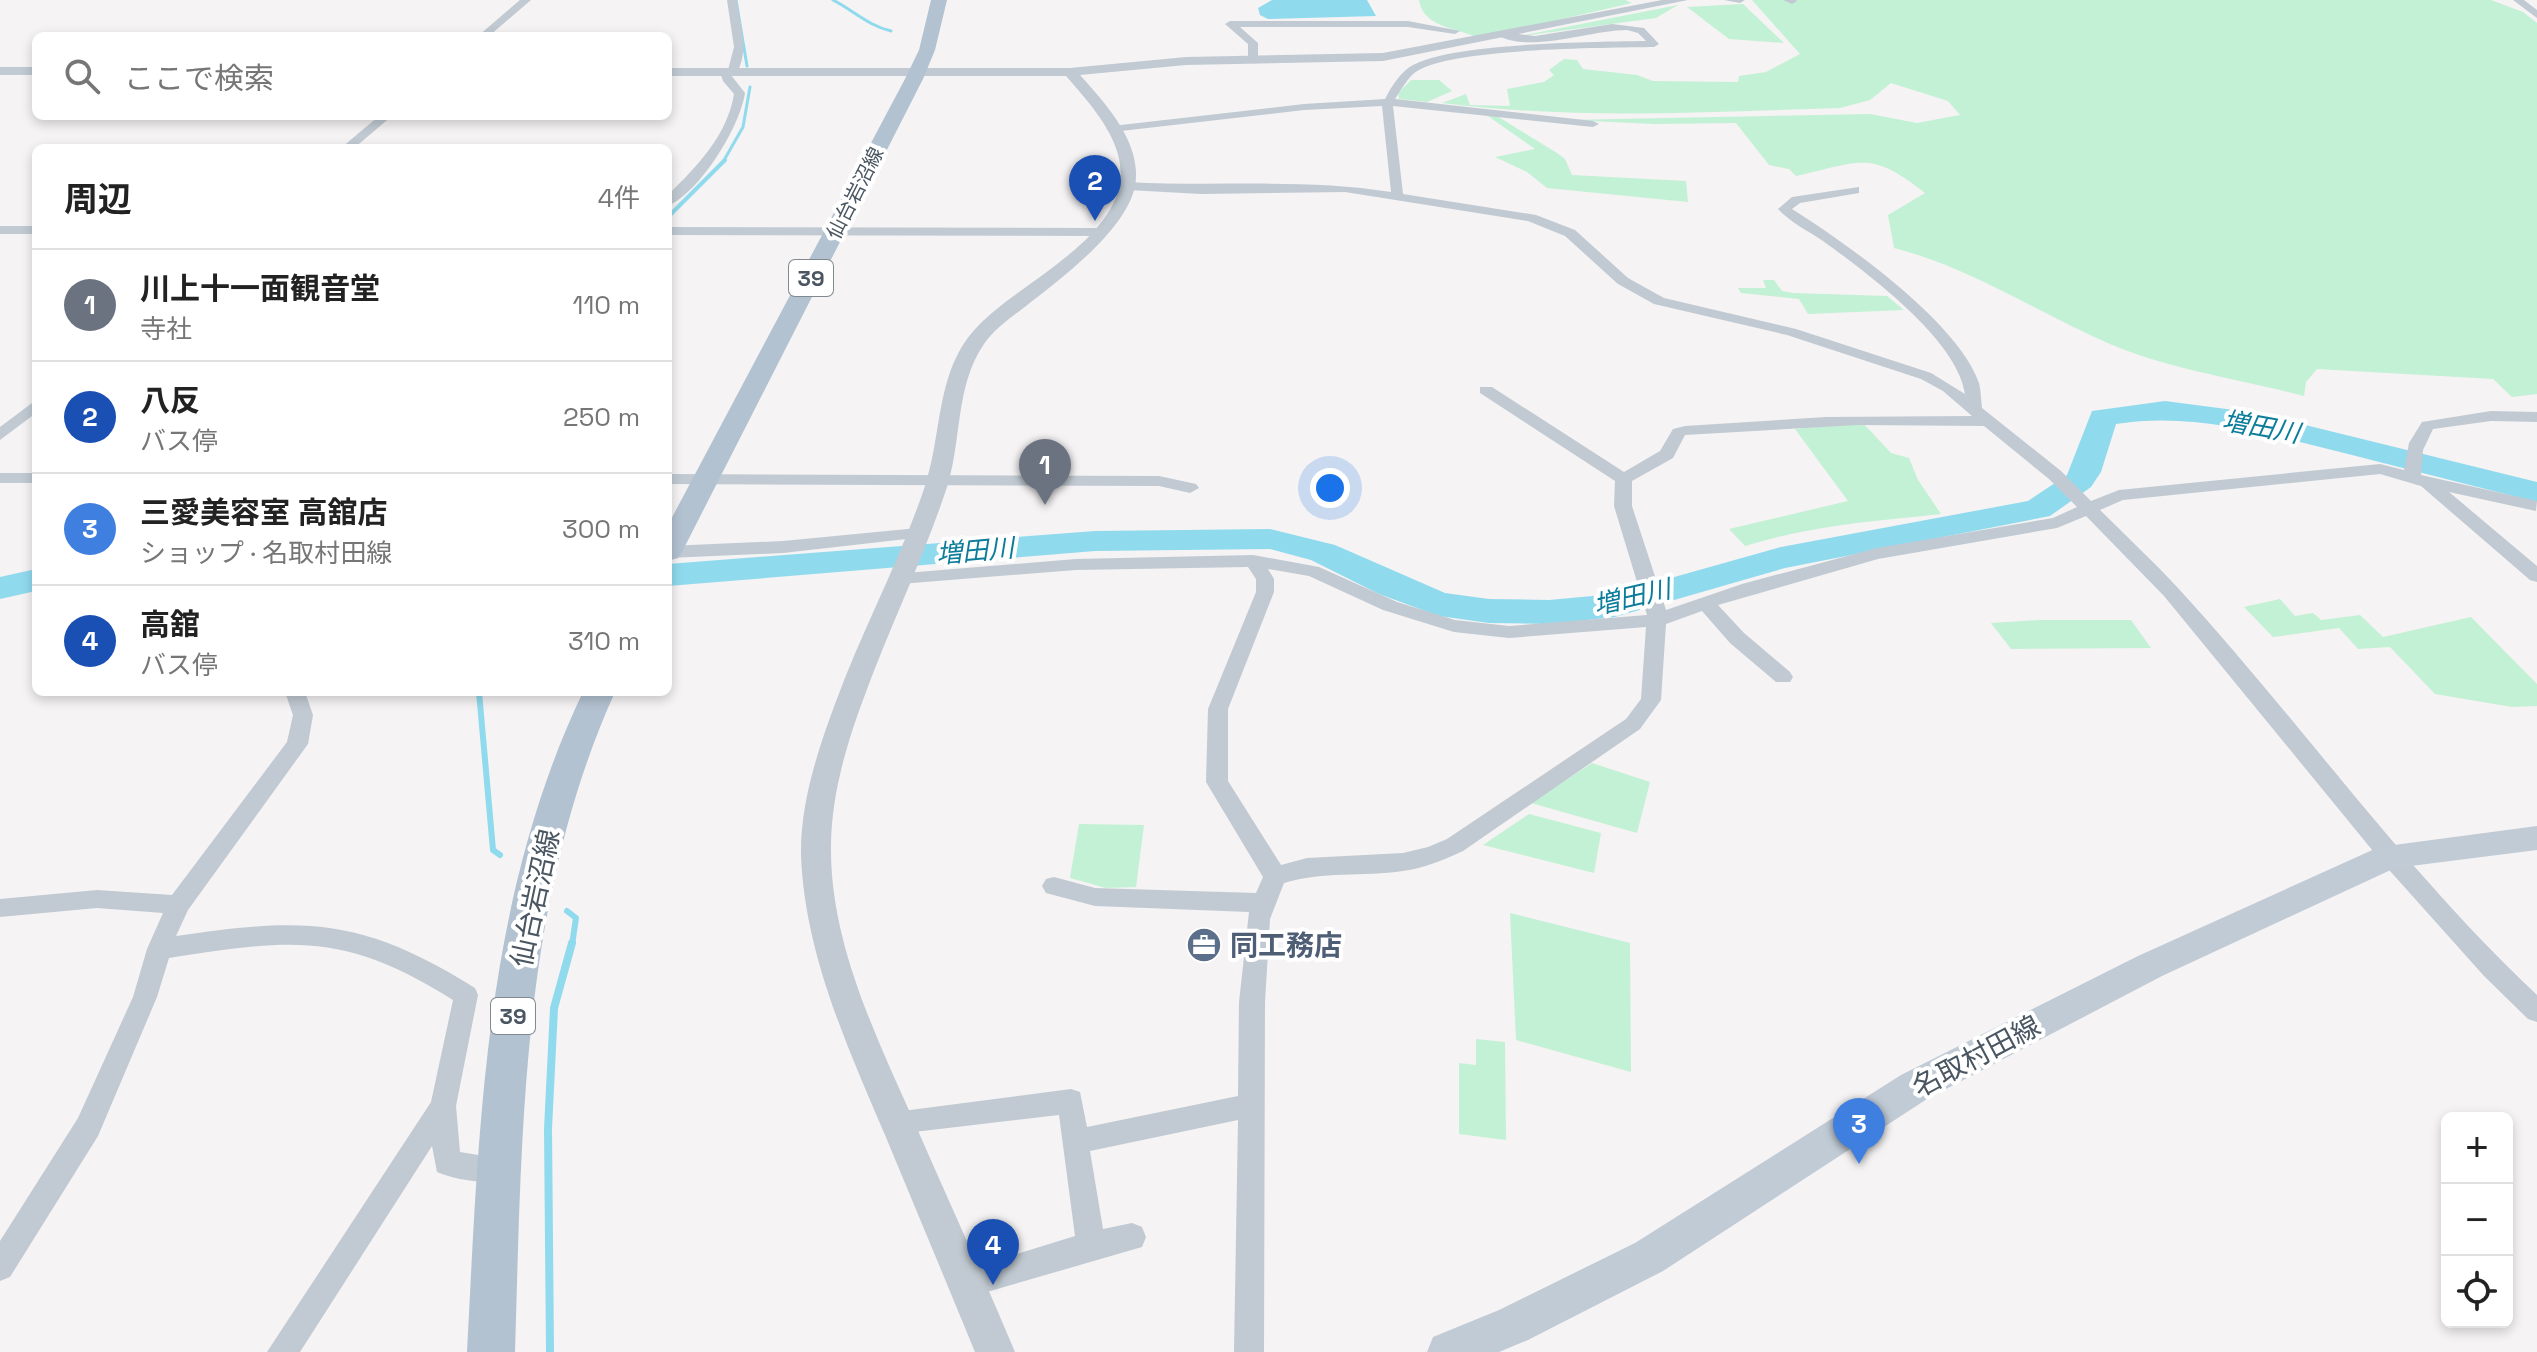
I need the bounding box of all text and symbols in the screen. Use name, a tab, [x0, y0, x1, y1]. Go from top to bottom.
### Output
search box	[32, 32, 672, 120]
icon: search	[60, 54, 104, 98]
text: ここで検索	[124, 59, 274, 98]
street label: 仙台岩沼線	[821, 143, 889, 243]
pin: 2	[1069, 155, 1121, 221]
text: 周辺	[64, 178, 132, 221]
text: 4件	[598, 181, 640, 215]
road number: 39	[789, 260, 833, 296]
text: 川上十一面観音堂	[140, 269, 380, 308]
text: 1	[84, 288, 96, 322]
text: 110 m	[573, 288, 640, 322]
text: 寺社	[140, 312, 192, 346]
text: 八反	[140, 381, 200, 420]
text: 2	[82, 400, 98, 434]
text: 250 m	[563, 400, 640, 434]
water label: 増田川	[2220, 403, 2305, 451]
text: バス停	[140, 424, 218, 458]
pin: 1	[1019, 439, 1071, 505]
your location	[1310, 468, 1350, 508]
text: 三愛美容室 高舘店	[140, 493, 388, 532]
text: 3	[82, 512, 98, 546]
text: 300 m	[562, 512, 640, 546]
water label: 増田川	[935, 530, 1018, 571]
text: ショップ · 名取村田線	[140, 536, 392, 570]
water label: 増田川	[1590, 571, 1677, 622]
text: 高舘	[140, 605, 200, 644]
text: 4	[82, 624, 98, 658]
text: 310 m	[568, 624, 640, 658]
text: バス停	[140, 648, 218, 682]
street label: 仙台岩沼線	[503, 826, 567, 970]
office icon: 同工務店	[1185, 926, 1223, 964]
place label: 同工務店	[1230, 927, 1342, 963]
road number: 39	[491, 998, 535, 1034]
street label: 名取村田線	[1906, 1007, 2046, 1105]
pin: 3	[1833, 1098, 1885, 1164]
map controls	[2441, 1112, 2513, 1328]
button: +	[2441, 1112, 2513, 1184]
button: −	[2441, 1184, 2513, 1256]
pin: 4	[967, 1219, 1019, 1285]
button: locate	[2441, 1256, 2513, 1328]

